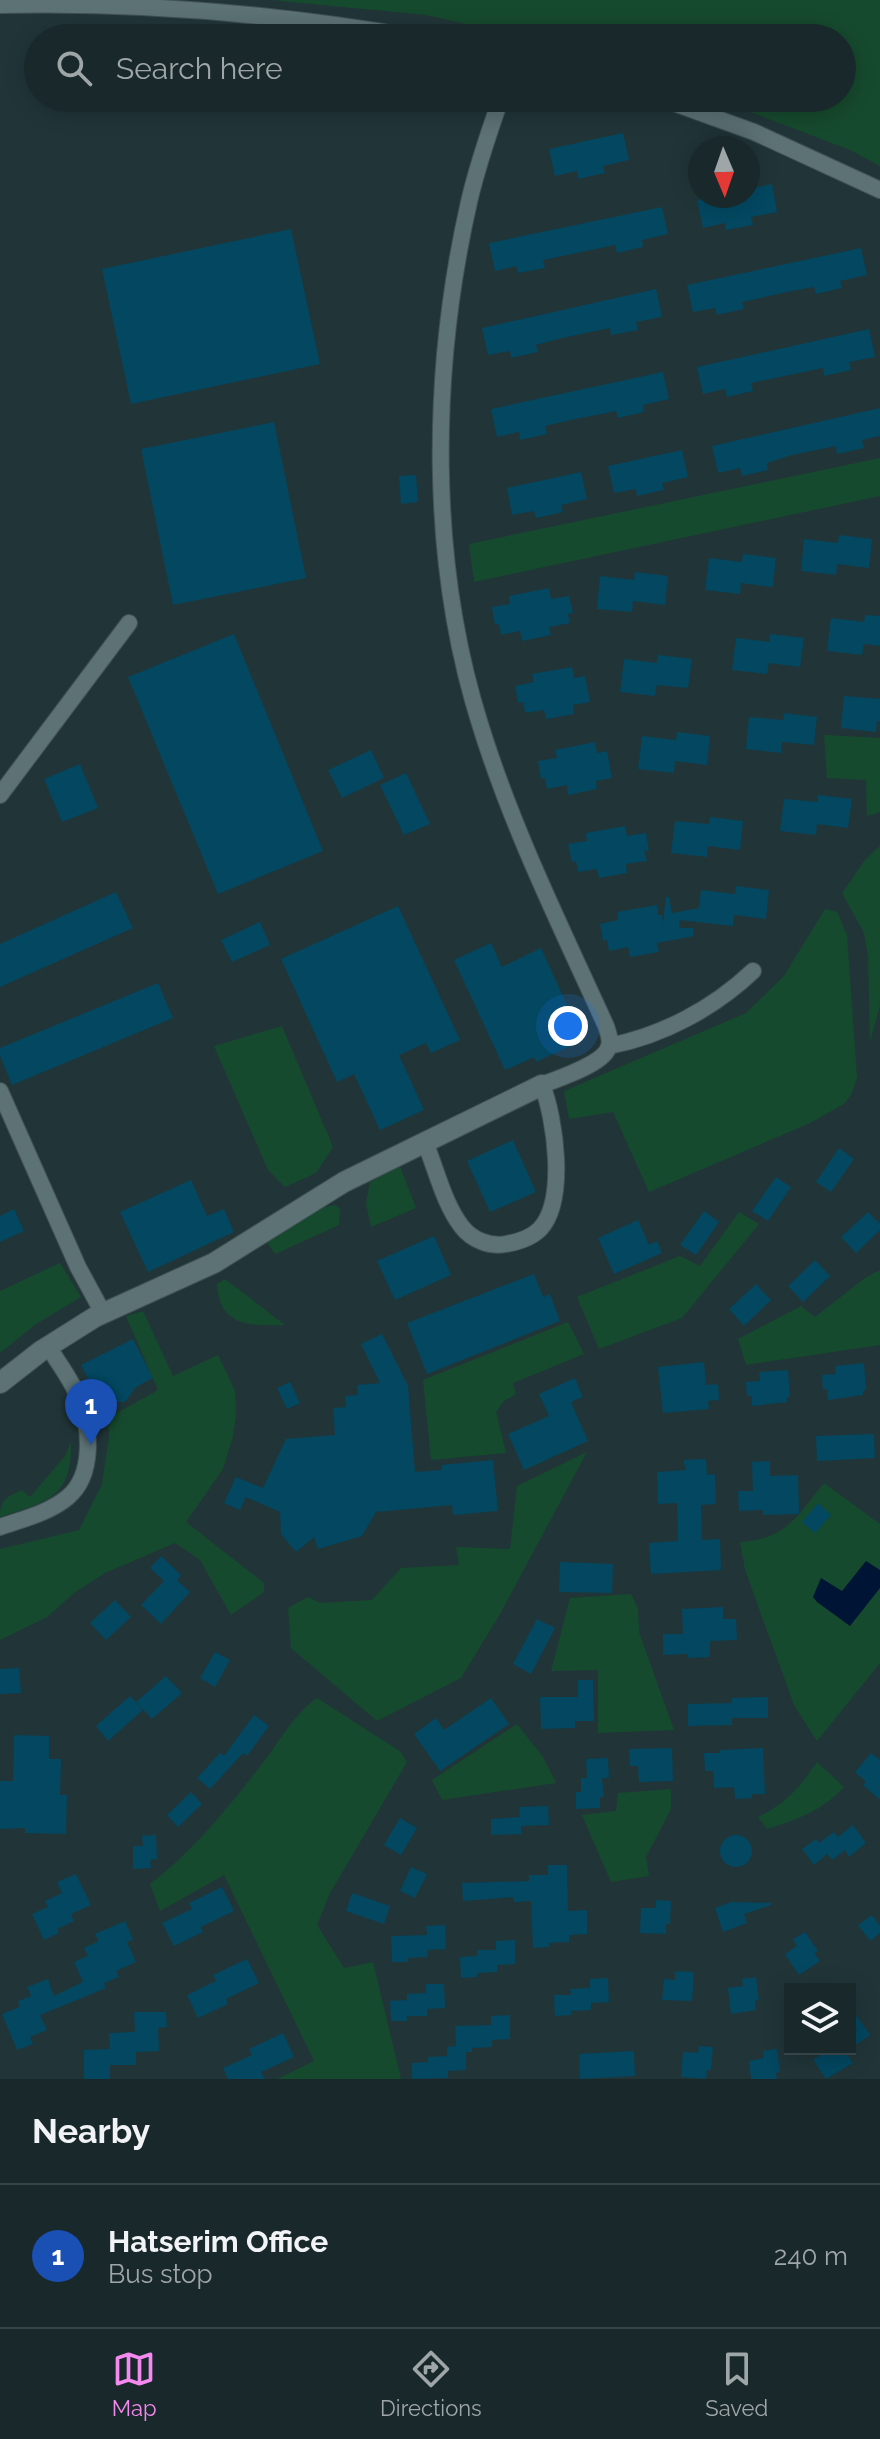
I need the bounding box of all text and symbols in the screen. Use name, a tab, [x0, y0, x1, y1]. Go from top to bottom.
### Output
search box	[24, 24, 856, 112]
icon: search	[52, 46, 96, 90]
text: Search here	[116, 51, 283, 86]
north arrow	[688, 136, 760, 208]
your location	[548, 1006, 588, 1046]
pin: 1	[65, 1379, 117, 1445]
map controls	[784, 1983, 856, 2055]
button: layers	[784, 1983, 856, 2055]
text: Nearby	[32, 2111, 150, 2151]
text: Hatserim Office	[108, 2224, 328, 2259]
text: 1	[52, 2241, 64, 2271]
text: 240 m	[774, 2241, 848, 2271]
text: Bus stop	[108, 2259, 213, 2289]
tab: Map	[112, 2347, 157, 2421]
tab: Directions	[380, 2347, 482, 2421]
tab: Saved	[705, 2347, 768, 2421]

